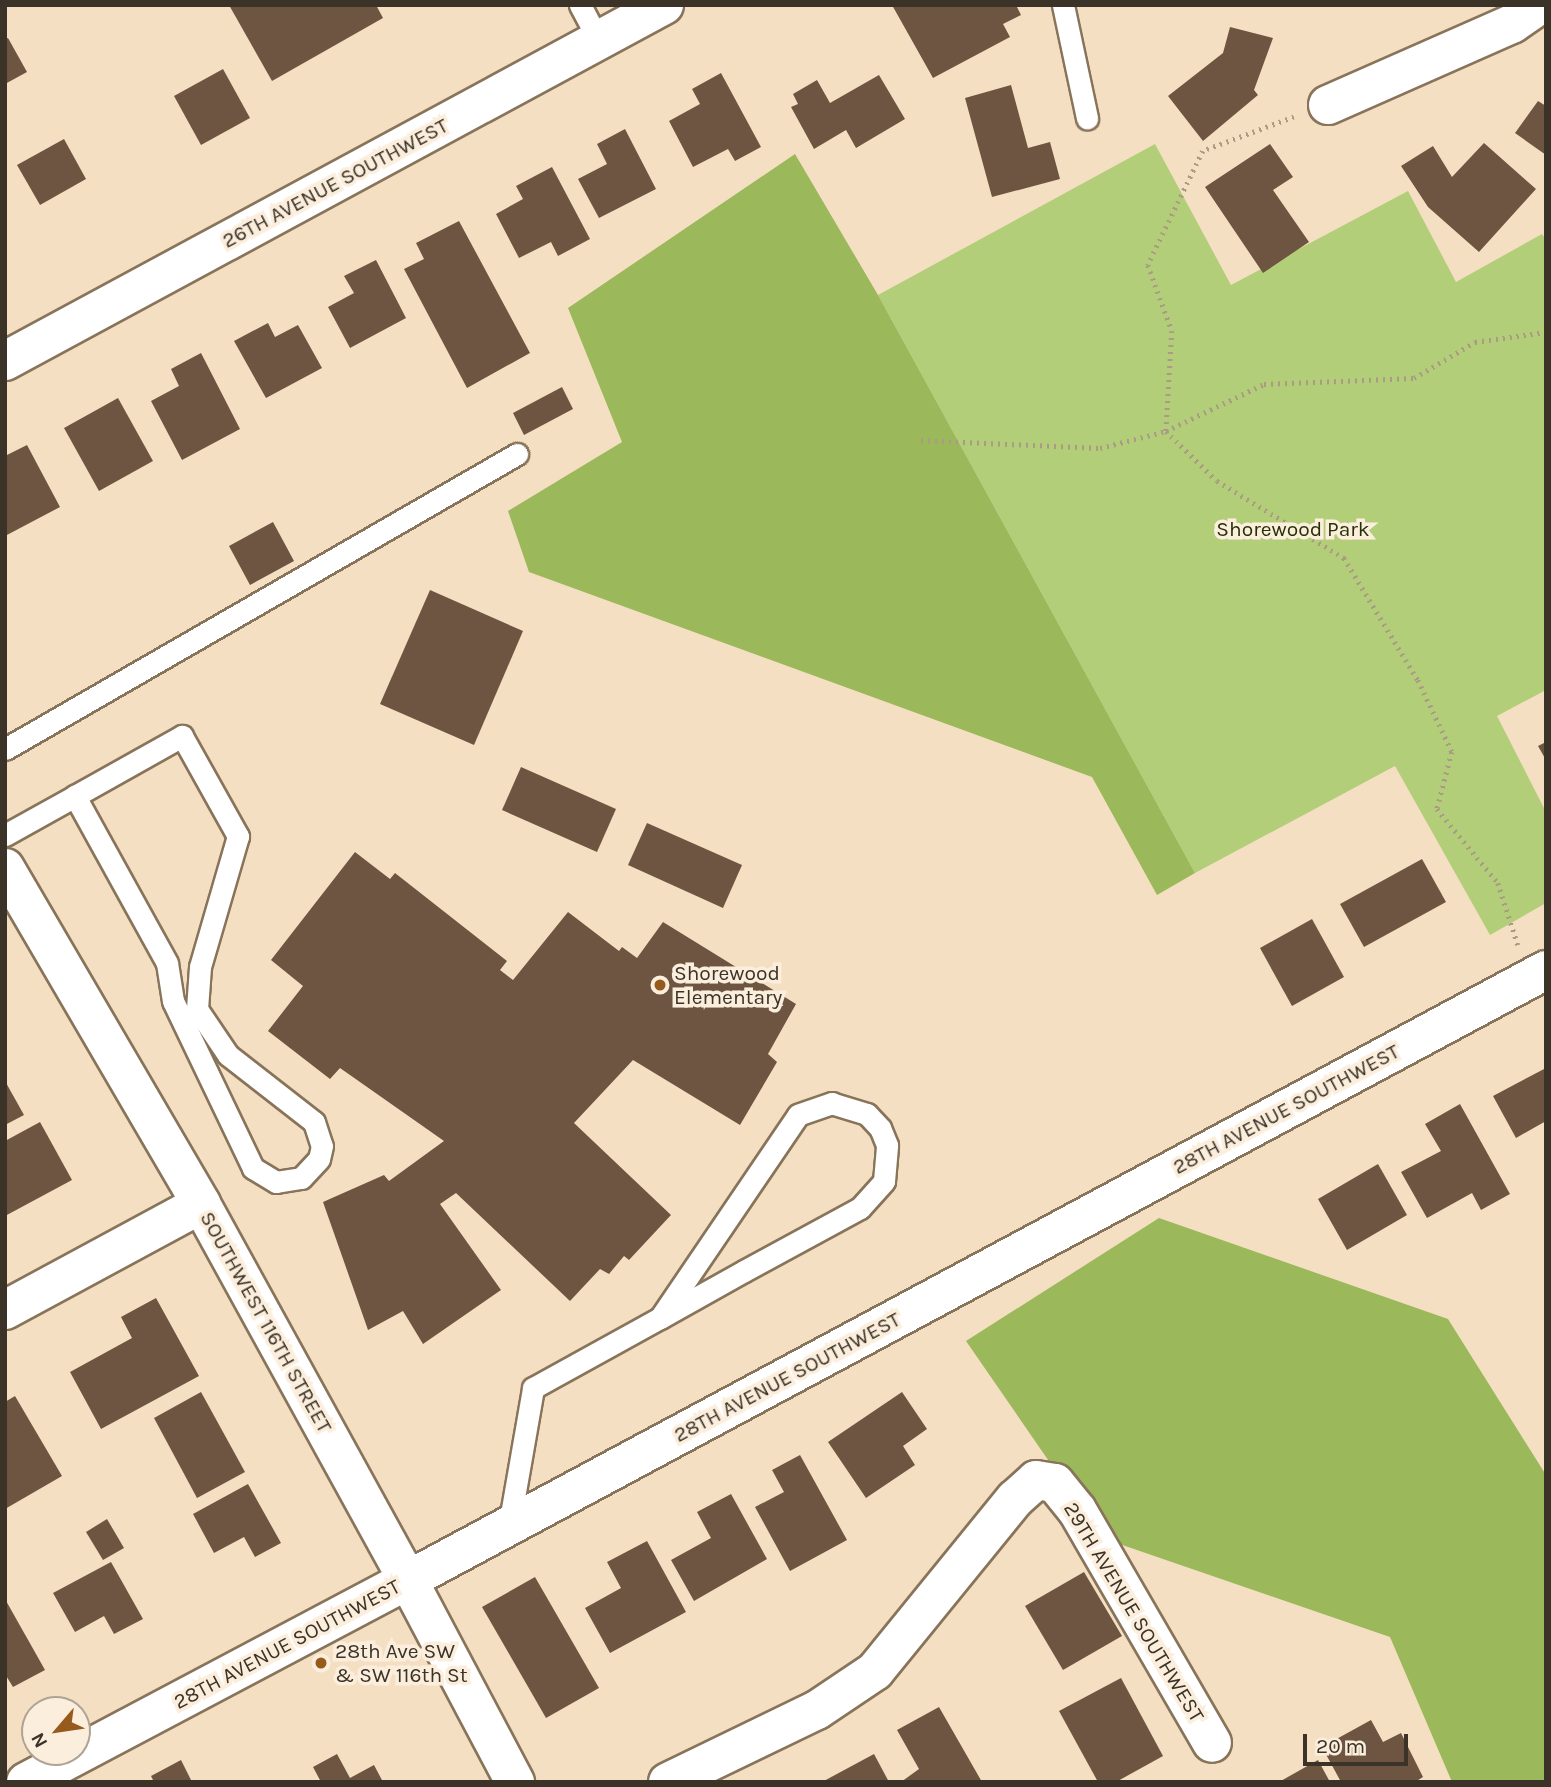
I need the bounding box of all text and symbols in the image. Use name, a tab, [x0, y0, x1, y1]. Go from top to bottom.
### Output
street label: 26TH AVENUE SOUTHWEST	[218, 113, 452, 253]
park label: Shorewood Park	[1216, 516, 1370, 542]
place label: Shorewood Elementary	[674, 960, 782, 1010]
marker: Shorewood Elementary	[652, 977, 668, 993]
street label: 28TH AVENUE SOUTHWEST	[1168, 1039, 1404, 1179]
street label: SOUTHWEST 116TH STREET	[195, 1207, 337, 1437]
street label: 28TH AVENUE SOUTHWEST	[669, 1307, 905, 1447]
street label: 29TH AVENUE SOUTHWEST	[1058, 1497, 1210, 1727]
street label: 28TH AVENUE SOUTHWEST	[169, 1574, 405, 1714]
place label: 28th Ave SW & SW 116th St	[335, 1638, 468, 1688]
marker: 28th Ave SW & SW 116th St	[313, 1655, 329, 1671]
north arrow	[21, 1696, 91, 1766]
scale bar	[1306, 1720, 1411, 1764]
text: N	[26, 1729, 52, 1752]
text: 20 m	[1316, 1734, 1365, 1758]

